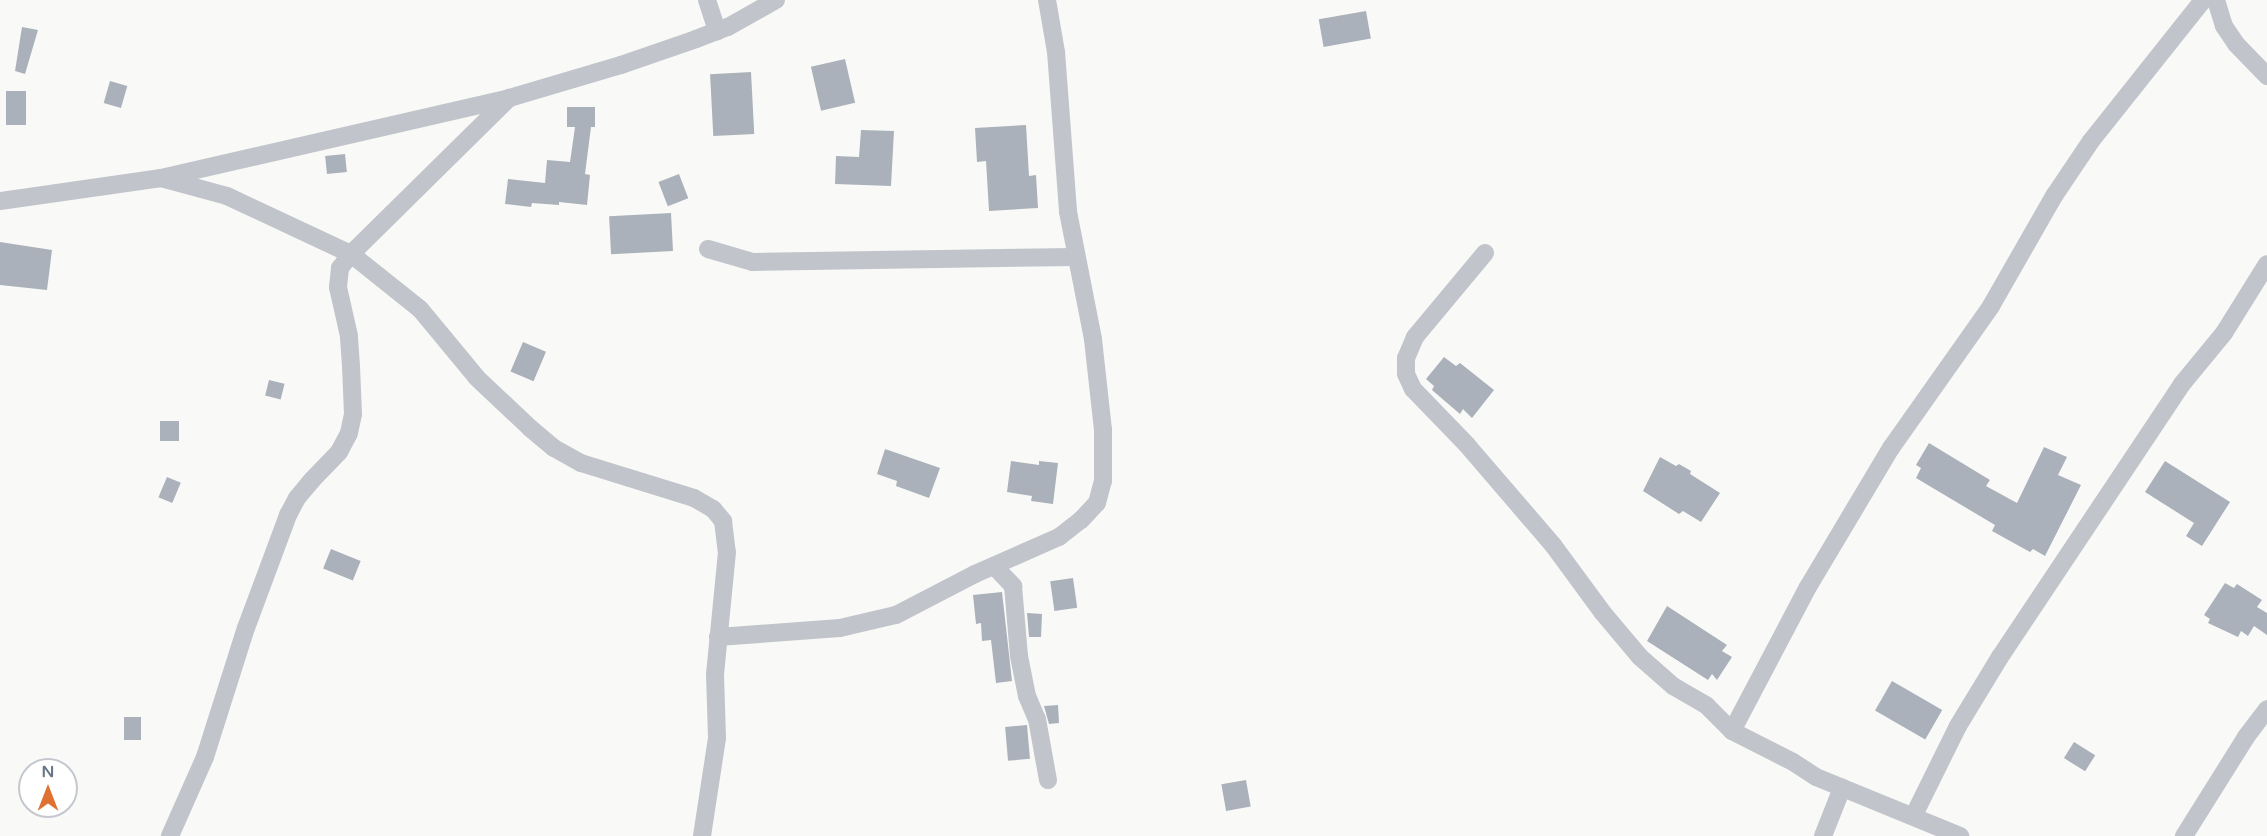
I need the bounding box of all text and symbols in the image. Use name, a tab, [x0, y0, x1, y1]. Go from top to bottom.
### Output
north arrow	[18, 758, 78, 818]
text: N	[42, 762, 54, 782]

